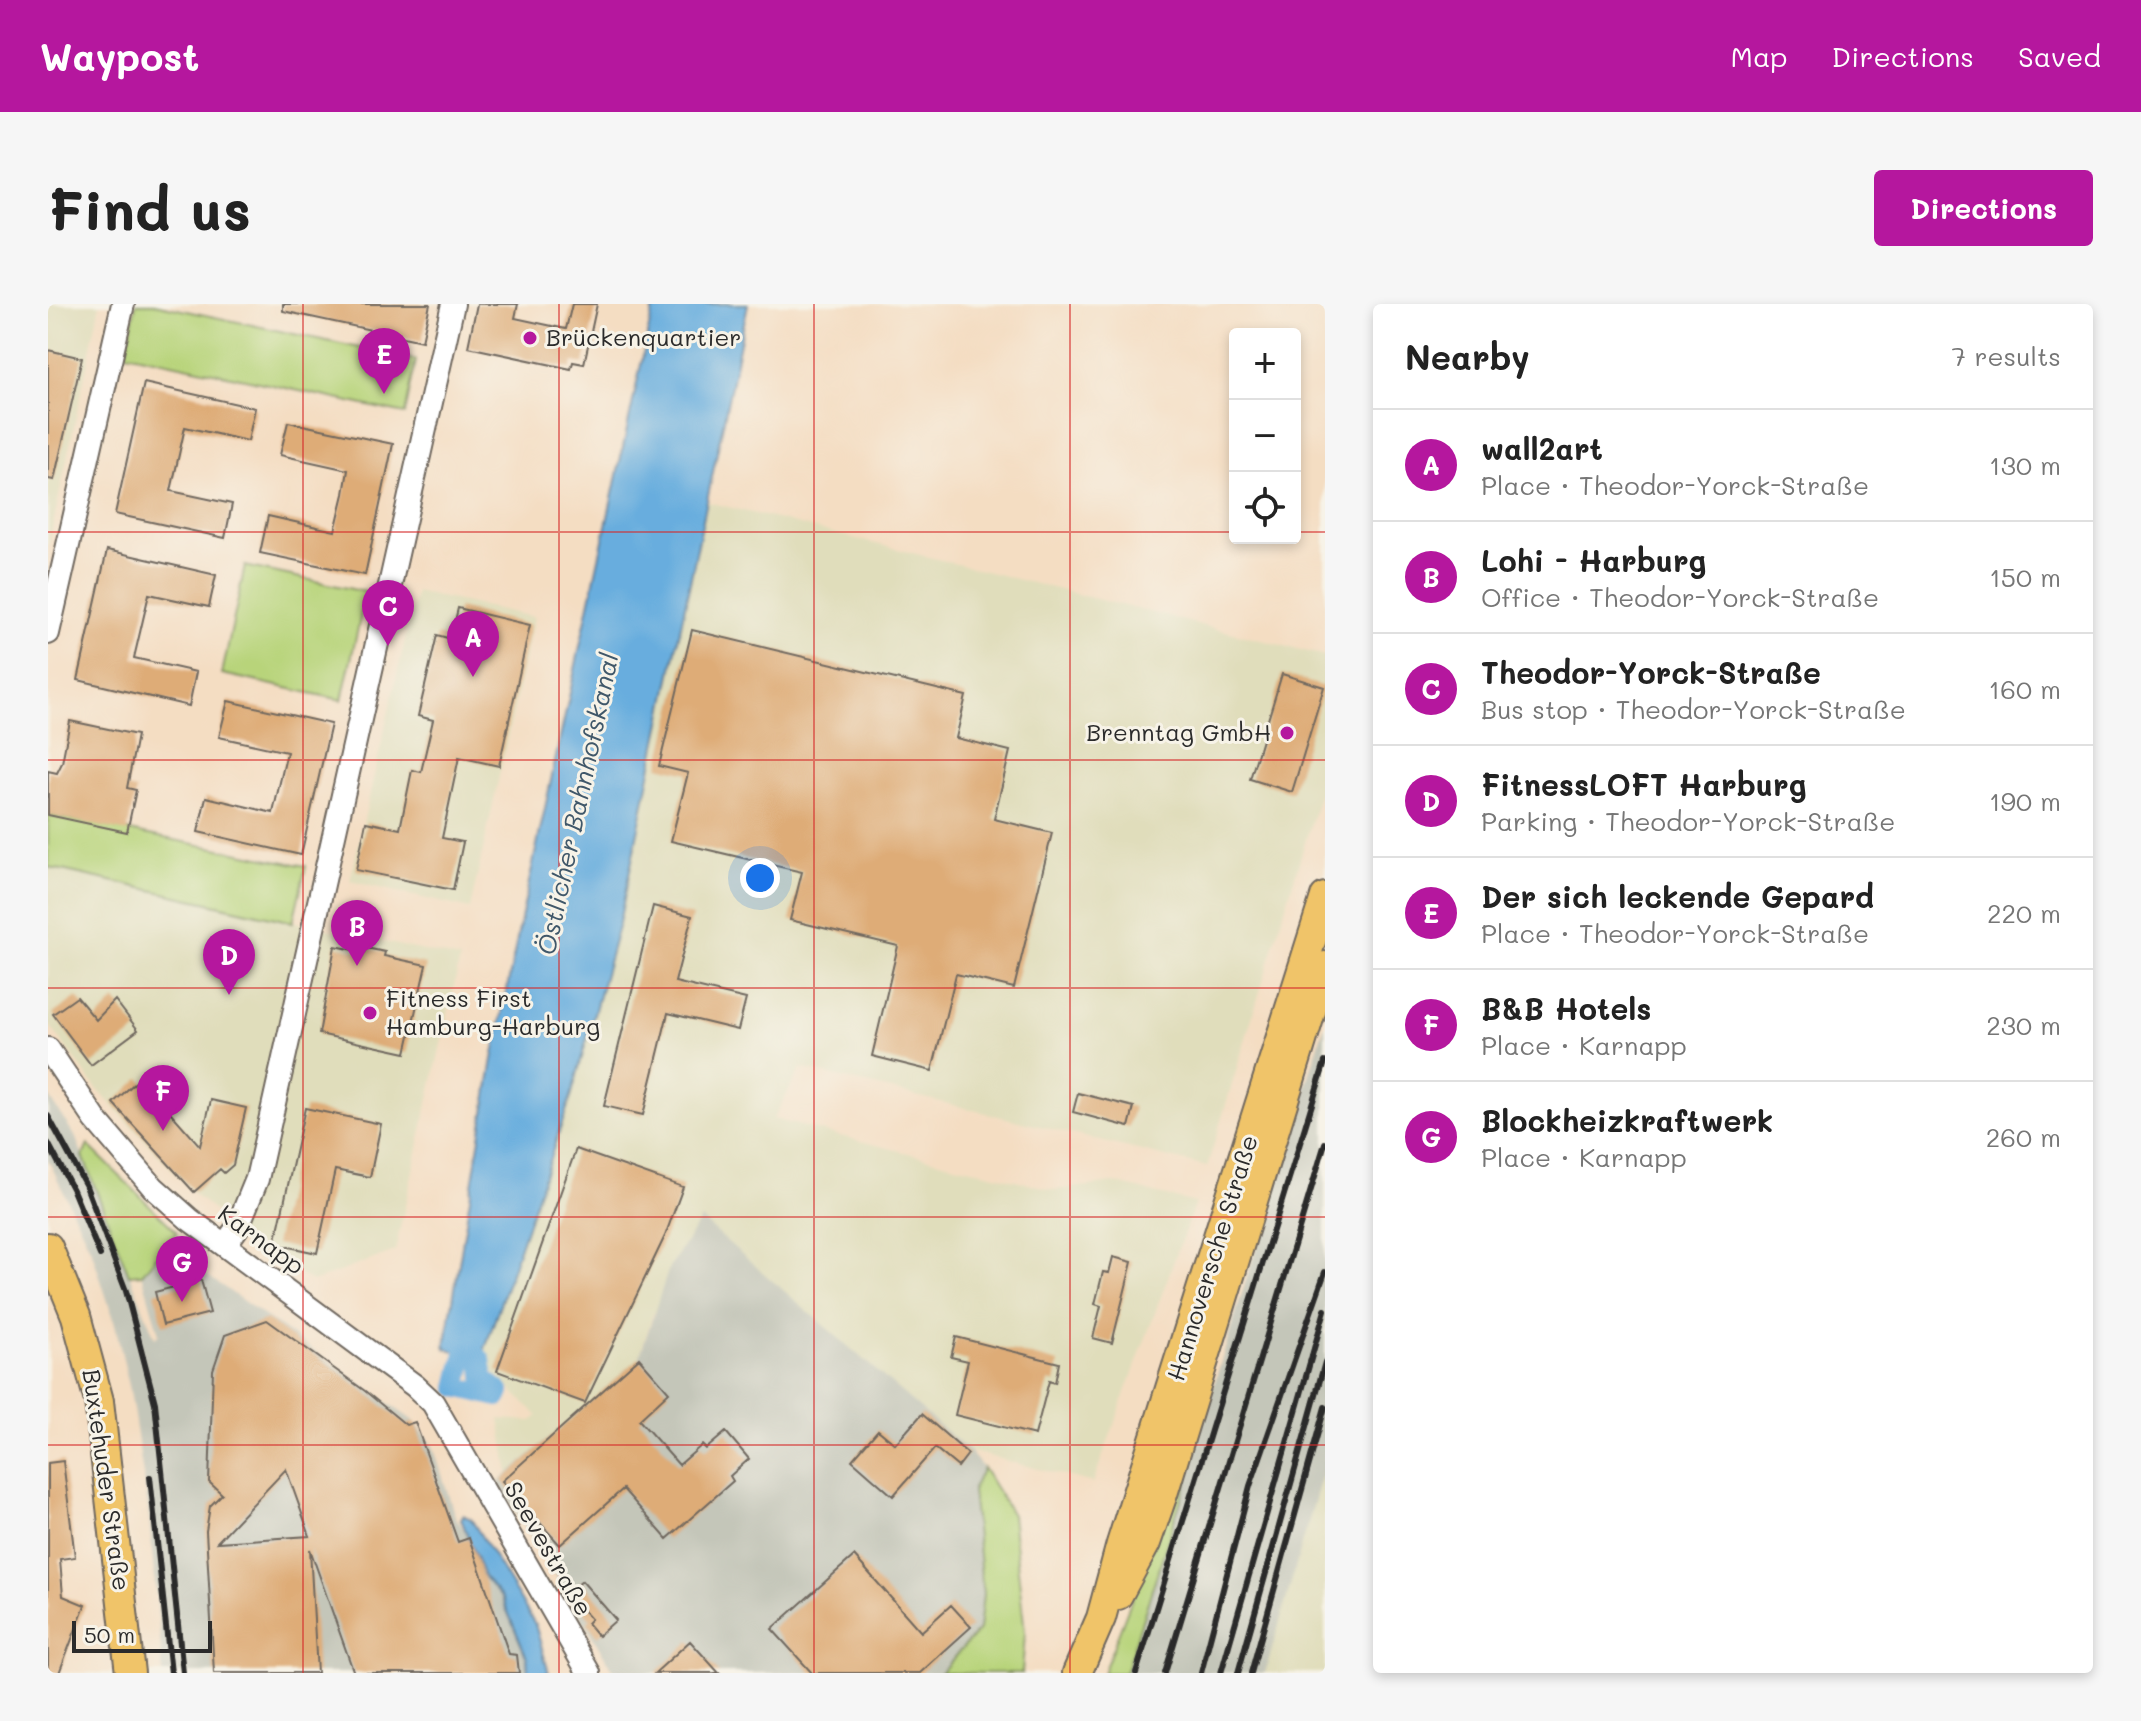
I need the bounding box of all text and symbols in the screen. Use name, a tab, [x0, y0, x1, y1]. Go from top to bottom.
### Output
text: Waypost	[40, 31, 199, 81]
text: Map	[1731, 38, 1788, 74]
text: Directions	[1832, 38, 1974, 74]
text: Saved	[2018, 38, 2101, 74]
button: Directions	[1874, 170, 2093, 246]
text: Find us	[48, 172, 251, 245]
place label: Brückenquartier	[546, 321, 741, 352]
pin: E	[358, 328, 410, 394]
map controls	[1229, 328, 1301, 544]
button: +	[1229, 328, 1301, 400]
marker: Brückenquartier	[521, 329, 539, 347]
text: Nearby	[1405, 334, 1530, 379]
text: 7 results	[1952, 339, 2061, 373]
button: −	[1229, 400, 1301, 472]
text: wall2art	[1481, 428, 1603, 468]
text: A	[1422, 448, 1440, 482]
text: 130 m	[1989, 448, 2061, 482]
text: Place · Theodor-Yorck-Straße	[1481, 468, 1869, 502]
button: locate	[1229, 472, 1301, 544]
text: Lohi - Harburg	[1481, 540, 1706, 580]
text: B	[1422, 560, 1440, 594]
text: 150 m	[1989, 560, 2061, 594]
pin: C	[362, 580, 414, 646]
text: Office · Theodor-Yorck-Straße	[1481, 580, 1879, 614]
pin: A	[447, 611, 499, 677]
water label: Östlicher Bahnhofskanal	[528, 649, 626, 958]
text: Theodor-Yorck-Straße	[1481, 652, 1821, 692]
text: C	[1421, 672, 1441, 706]
text: 160 m	[1989, 672, 2061, 706]
text: Bus stop · Theodor-Yorck-Straße	[1481, 692, 1906, 726]
place label: Brenntag GmbH	[1086, 716, 1271, 747]
marker: Brenntag GmbH	[1278, 724, 1296, 742]
text: FitnessLOFT Harburg	[1481, 764, 1807, 804]
text: D	[1422, 784, 1440, 818]
text: 190 m	[1989, 784, 2061, 818]
text: Parking · Theodor-Yorck-Straße	[1481, 804, 1895, 838]
your location	[740, 858, 780, 898]
text: Der sich leckende Gepard	[1481, 876, 1874, 916]
text: E	[1423, 896, 1439, 930]
text: 220 m	[1987, 896, 2061, 930]
pin: B	[331, 900, 383, 966]
text: Place · Theodor-Yorck-Straße	[1481, 916, 1869, 950]
pin: D	[203, 929, 255, 995]
place label: Fitness First Hamburg-Harburg	[386, 982, 600, 1041]
text: B&B Hotels	[1481, 988, 1652, 1028]
marker: Fitness First Hamburg-Harburg	[361, 1004, 379, 1022]
text: F	[1423, 1008, 1439, 1042]
text: 230 m	[1986, 1008, 2061, 1042]
text: Place · Karnapp	[1481, 1028, 1687, 1062]
pin: F	[137, 1065, 189, 1131]
text: Blockheizkraftwerk	[1481, 1100, 1773, 1140]
text: G	[1421, 1120, 1441, 1154]
text: 260 m	[1986, 1120, 2061, 1154]
street label: Hannoversche Straße	[1159, 1131, 1264, 1384]
text: Place · Karnapp	[1481, 1140, 1687, 1174]
street label: Karnapp	[213, 1197, 311, 1281]
pin: G	[156, 1236, 208, 1302]
street label: Buxtehuder Straße	[77, 1367, 138, 1593]
street label: Seevestraße	[498, 1476, 600, 1621]
scale bar	[72, 1617, 212, 1653]
text: 50 m	[84, 1620, 135, 1649]

